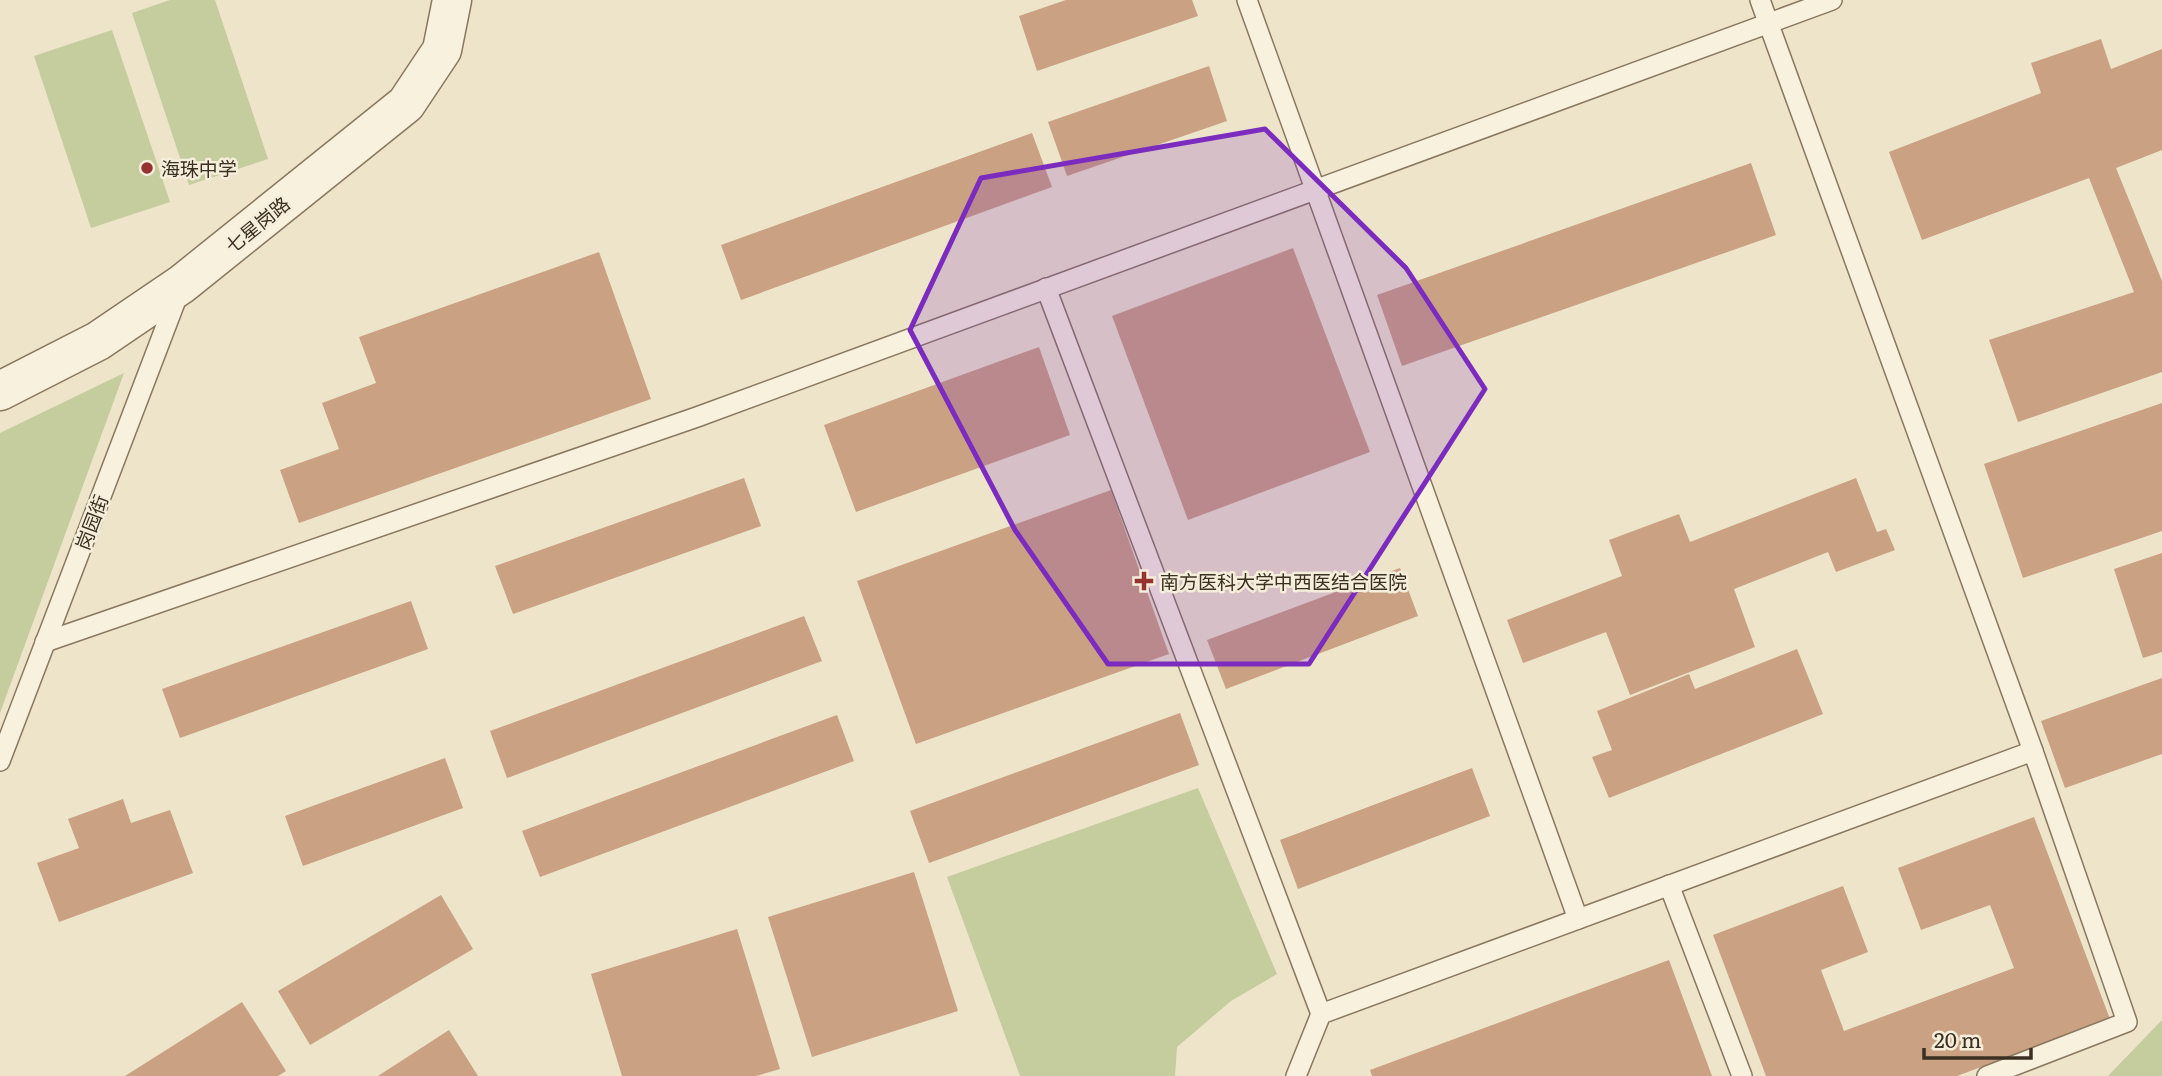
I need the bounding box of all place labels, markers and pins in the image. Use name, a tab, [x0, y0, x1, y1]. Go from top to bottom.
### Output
place label: 海珠中学	[161, 154, 237, 182]
marker: 海珠中学	[139, 160, 155, 176]
place label: 南方医科大学中西医结合医院	[1160, 567, 1407, 595]
marker: 南方医科大学中西医结合医院	[1134, 571, 1154, 591]

